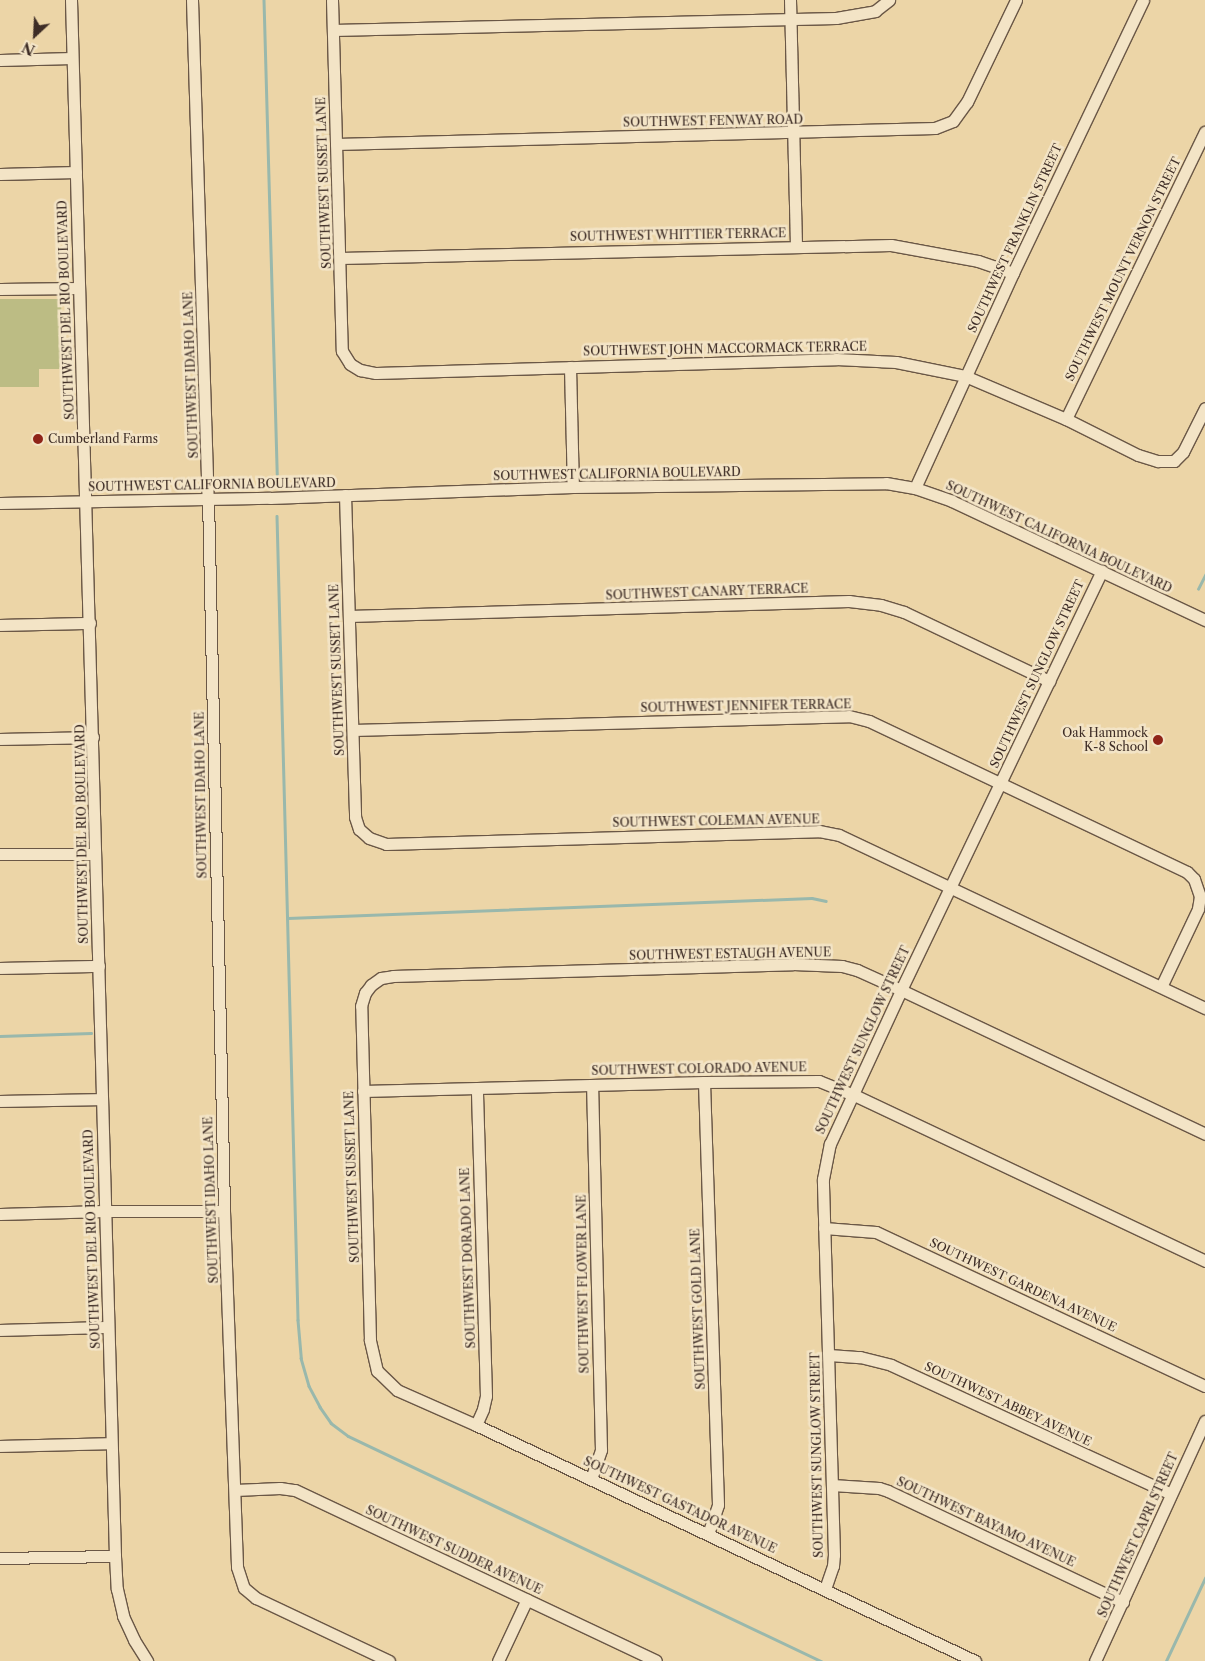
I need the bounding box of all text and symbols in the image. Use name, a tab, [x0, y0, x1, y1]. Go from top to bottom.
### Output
north arrow	[10, 10, 60, 60]
text: N	[19, 38, 38, 59]
street label: SOUTHWEST SUSSET LANE	[314, 97, 334, 269]
street label: SOUTHWEST FENWAY ROAD	[622, 112, 804, 130]
street label: SOUTHWEST FRANKLIN STREET	[965, 141, 1065, 335]
street label: SOUTHWEST MOUNT VERNON STREET	[1062, 154, 1184, 384]
street label: SOUTHWEST DEL RIO BOULEVARD	[55, 200, 77, 420]
street label: SOUTHWEST WHITTIER TERRACE	[569, 226, 787, 244]
street label: SOUTHWEST IDAHO LANE	[181, 291, 201, 459]
street label: SOUTHWEST JOHN MACCORMACK TERRACE	[582, 339, 868, 359]
place label: Cumberland Farms	[48, 432, 158, 446]
marker: Cumberland Farms	[32, 433, 44, 445]
street label: SOUTHWEST CALIFORNIA BOULEVARD	[493, 465, 741, 483]
street label: SOUTHWEST CALIFORNIA BOULEVARD	[88, 476, 336, 494]
street label: SOUTHWEST CALIFORNIA BOULEVARD	[943, 478, 1175, 596]
street label: SOUTHWEST SUNGLOW STREET	[987, 577, 1087, 771]
street label: SOUTHWEST CANARY TERRACE	[605, 581, 809, 603]
street label: SOUTHWEST SUSSET LANE	[327, 584, 347, 756]
street label: SOUTHWEST JENNIFER TERRACE	[640, 697, 852, 715]
street label: SOUTHWEST IDAHO LANE	[192, 711, 210, 879]
street label: SOUTHWEST DEL RIO BOULEVARD	[73, 724, 91, 944]
place label: Oak Hammock K-8 School	[1062, 726, 1148, 754]
marker: Oak Hammock K-8 School	[1152, 734, 1164, 746]
street label: SOUTHWEST COLEMAN AVENUE	[612, 812, 820, 830]
street label: SOUTHWEST SUNGLOW STREET	[813, 943, 913, 1137]
street label: SOUTHWEST ESTAUGH AVENUE	[628, 945, 832, 963]
street label: SOUTHWEST COLORADO AVENUE	[591, 1060, 807, 1078]
street label: SOUTHWEST SUSSET LANE	[342, 1091, 362, 1263]
street label: SOUTHWEST IDAHO LANE	[201, 1116, 221, 1284]
street label: SOUTHWEST DEL RIO BOULEVARD	[81, 1129, 103, 1349]
street label: SOUTHWEST DORADO LANE	[458, 1167, 478, 1349]
street label: SOUTHWEST FLOWER LANE	[574, 1194, 592, 1374]
street label: SOUTHWEST GOLD LANE	[688, 1228, 708, 1390]
street label: SOUTHWEST GARDENA AVENUE	[927, 1235, 1119, 1335]
street label: SOUTHWEST SUNGLOW STREET	[808, 1352, 826, 1558]
street label: SOUTHWEST ABBEY AVENUE	[921, 1359, 1095, 1449]
street label: SOUTHWEST CAPRI STREET	[1095, 1450, 1181, 1620]
street label: SOUTHWEST GASTADOR AVENUE	[581, 1454, 779, 1556]
street label: SOUTHWEST BAYAMO AVENUE	[894, 1474, 1078, 1570]
street label: SOUTHWEST SUDDER AVENUE	[363, 1502, 545, 1598]

